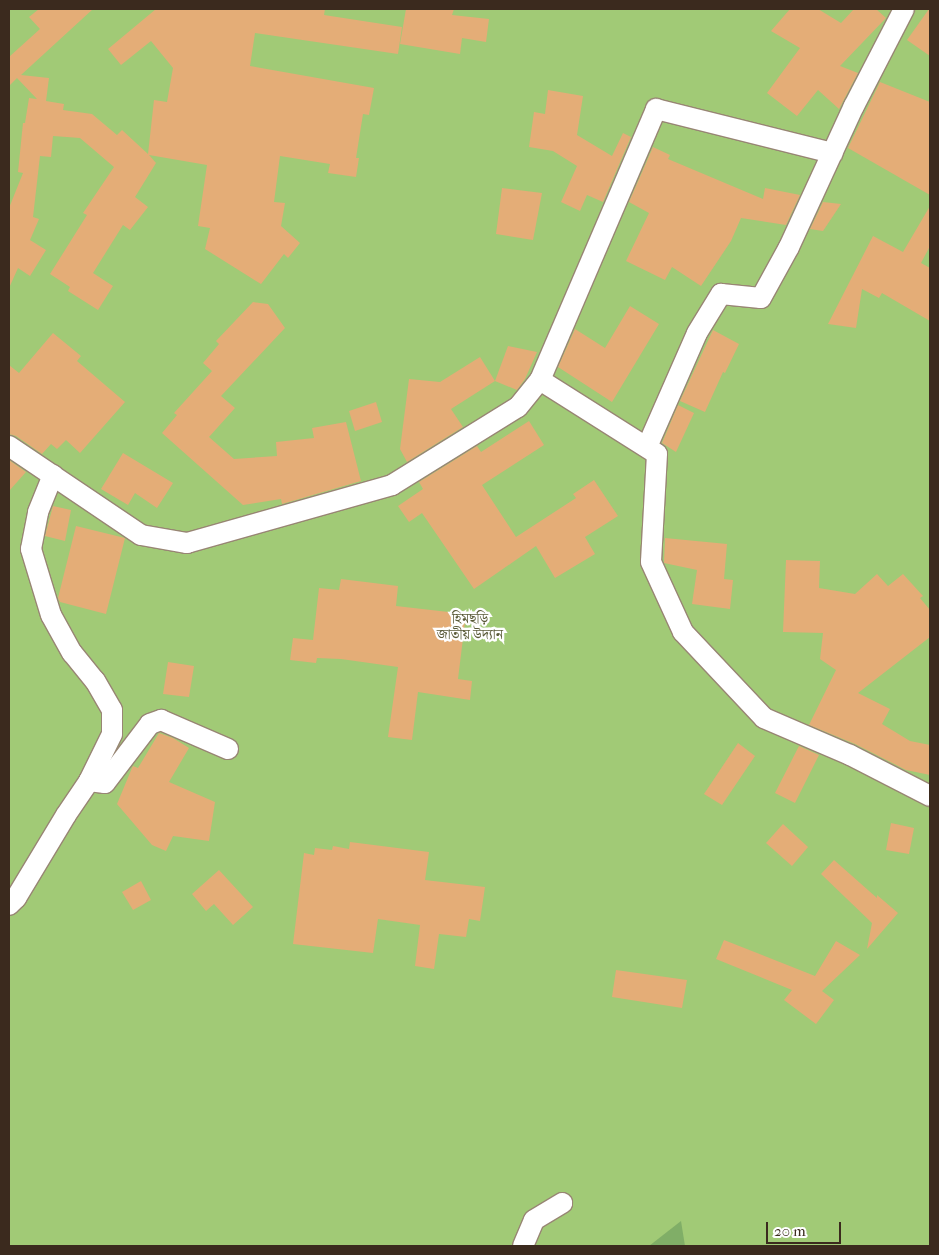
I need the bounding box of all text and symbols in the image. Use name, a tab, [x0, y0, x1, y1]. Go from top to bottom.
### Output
park label: হিমছড়ি জাতীয় উদ্যান	[437, 611, 503, 644]
scale bar	[769, 1212, 844, 1244]
text: 20 m	[774, 1222, 806, 1240]

